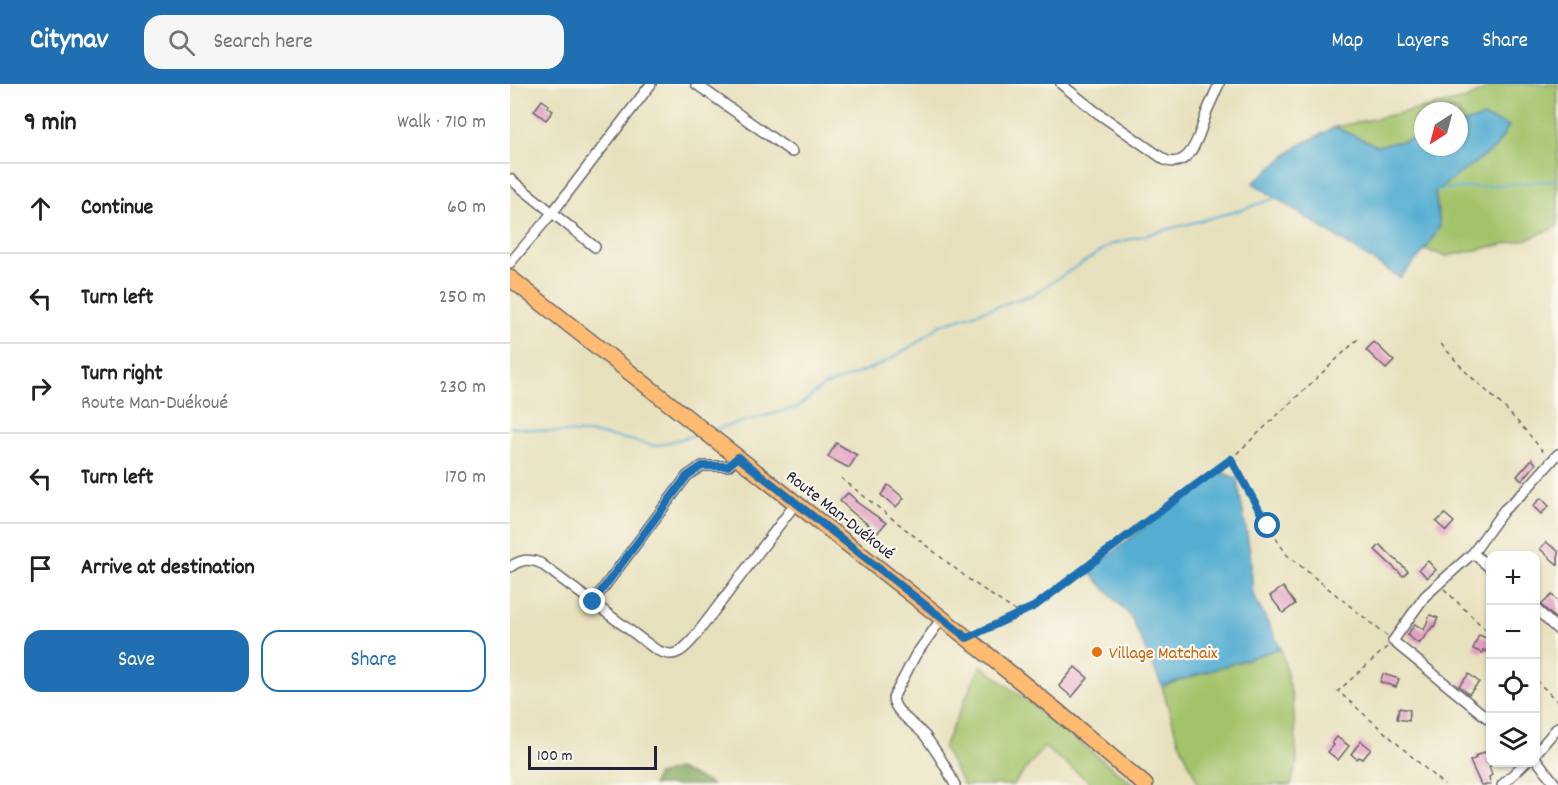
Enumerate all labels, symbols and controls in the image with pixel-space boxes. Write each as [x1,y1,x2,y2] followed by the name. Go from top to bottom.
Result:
[144,15,564,69] search box
[30,22,108,62] text: Citynav
[165,26,198,59] icon: search
[213,27,313,58] text: Search here
[1332,27,1363,57] text: Map
[1396,27,1449,57] text: Layers
[1482,27,1528,57] text: Share
[1414,102,1468,156] north arrow
[24,105,77,142] text: 9 min
[397,109,486,137] text: Walk · 710 m
[24,192,57,225] icon: ahead
[81,193,153,224] text: Continue
[447,194,486,222] text: 60 m
[24,282,57,315] icon: left
[81,283,153,314] text: Turn left
[439,284,486,312] text: 250 m
[81,359,163,390] text: Turn right
[24,372,57,405] icon: right
[439,374,486,402] text: 230 m
[81,390,228,418] text: Route Man-Duékoué
[24,462,57,495] icon: left
[81,463,153,494] text: Turn left
[445,464,486,492] text: 170 m
[780,465,900,567] street label: Route Man-Duékoué
[1254,512,1280,538] route start
[1486,551,1540,767] map controls
[1486,551,1540,605] button: +
[24,552,57,585] icon: arrive
[81,553,255,584] text: Arrive at destination
[579,588,605,614] route end
[1486,605,1540,659] button: −
[24,630,249,692] button: Save
[261,630,486,692] button: Share
[1109,642,1218,667] place label: Village Matchaix
[1090,645,1104,659] marker: Village Matchaix
[1486,659,1540,713] button: locate
[1486,713,1540,767] button: layers
[528,743,657,770] scale bar
[537,745,573,768] text: 100 m

